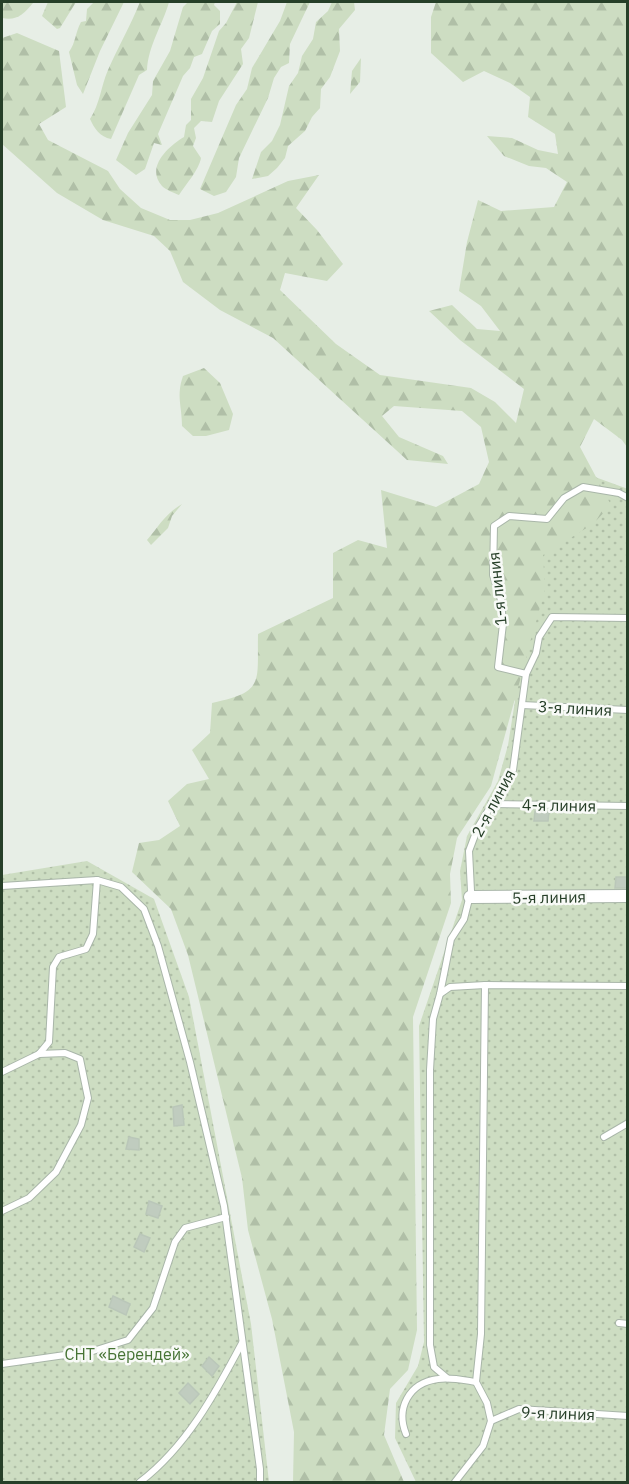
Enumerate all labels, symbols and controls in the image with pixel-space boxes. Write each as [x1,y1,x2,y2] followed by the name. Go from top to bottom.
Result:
[483,551,511,627] street label: 1-я линия
[537,696,613,720] street label: 3-я линия
[467,766,519,840] street label: 2-я линия
[522,794,596,816] street label: 4-я линия
[512,886,586,908] street label: 5-я линия
[65,1344,189,1364] park label: СНТ «Берендей»
[521,1402,595,1424] street label: 9-я линия

